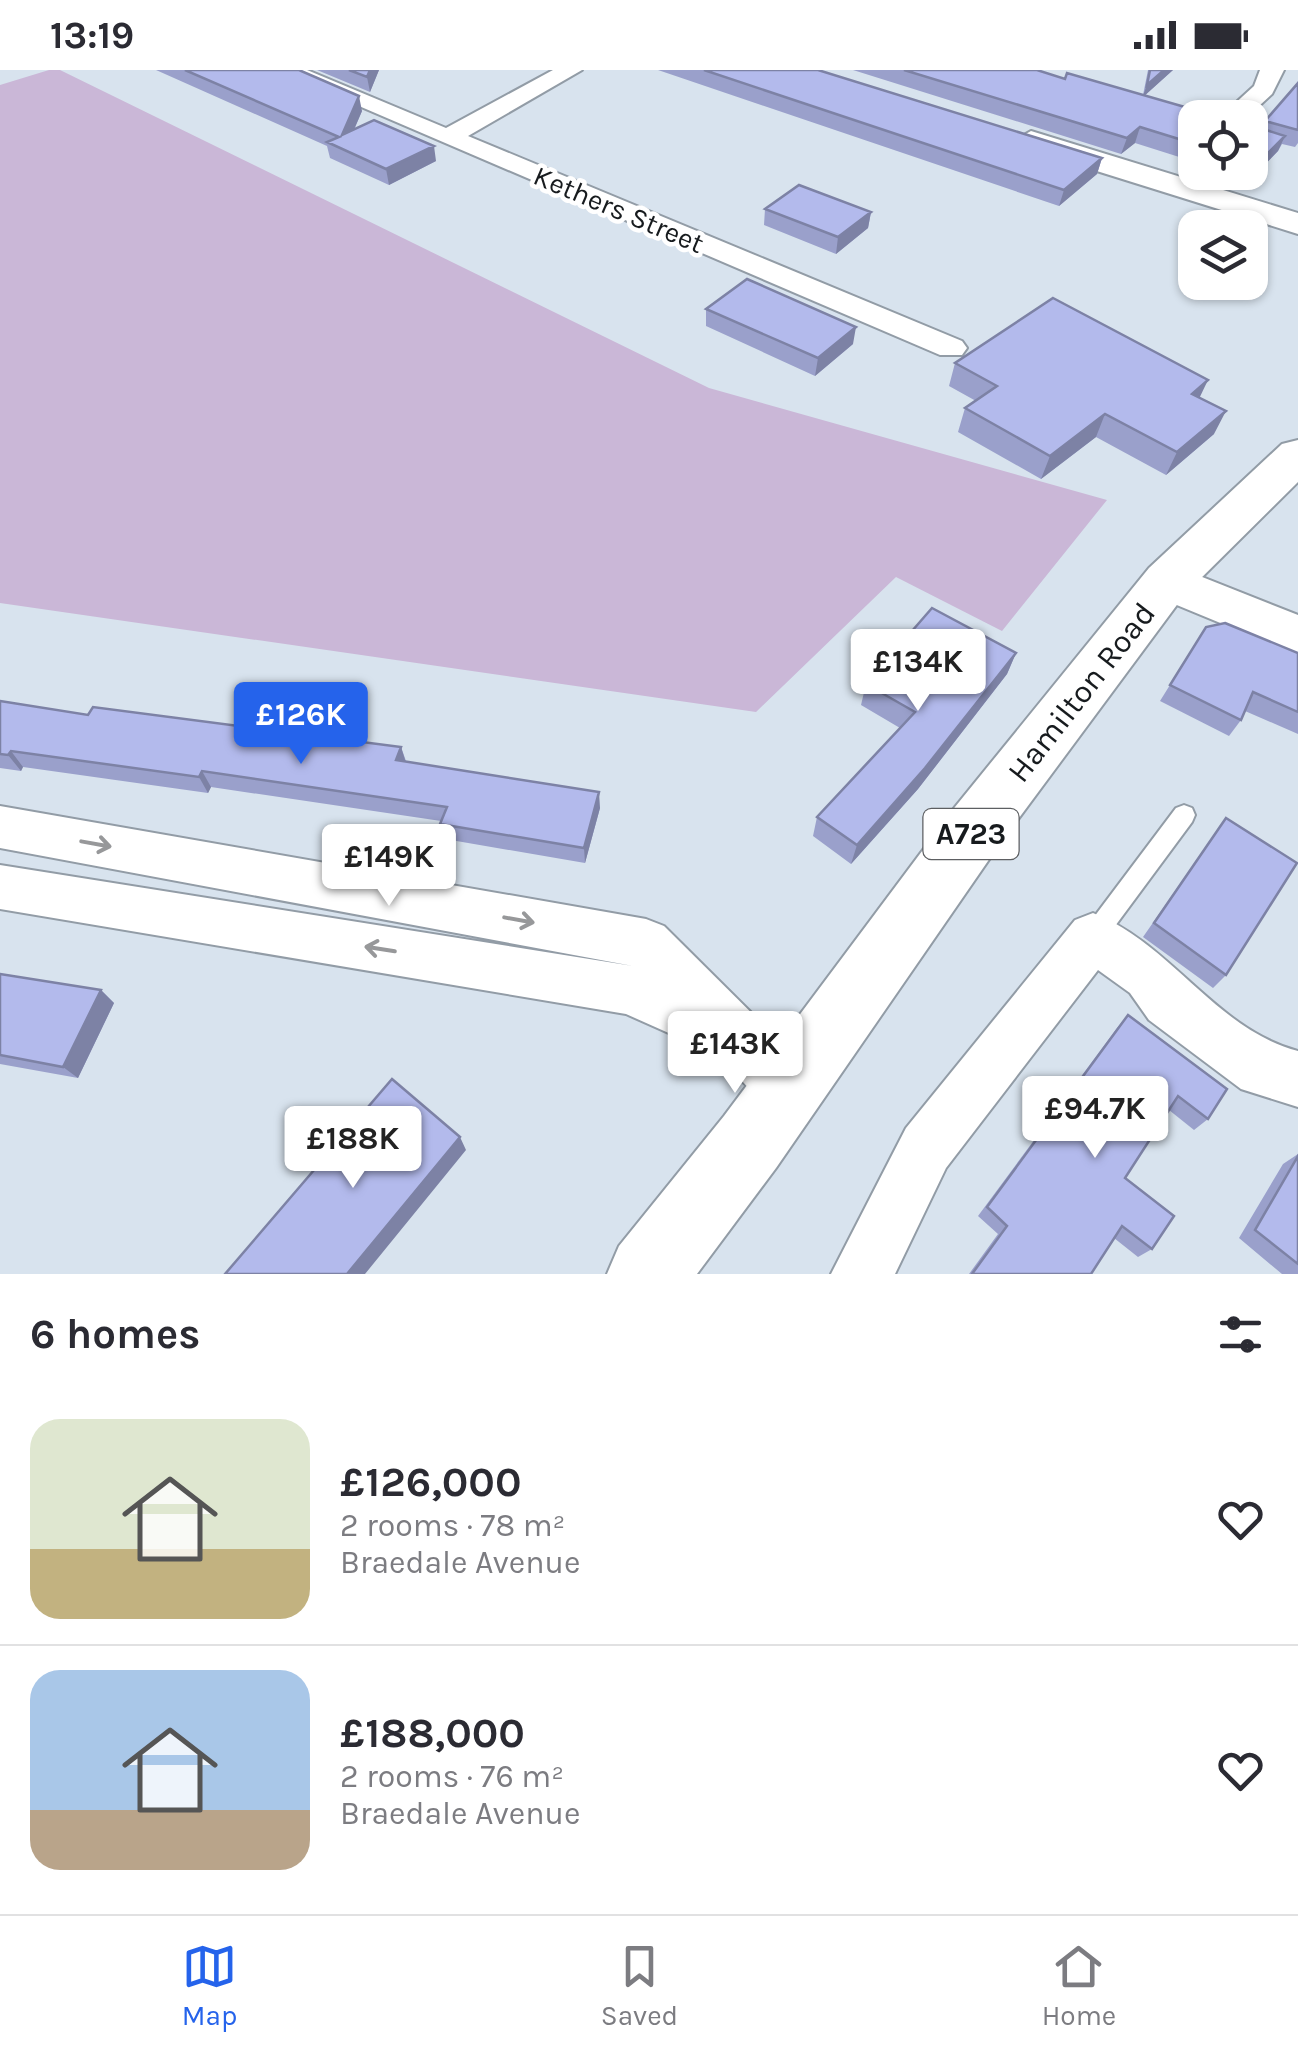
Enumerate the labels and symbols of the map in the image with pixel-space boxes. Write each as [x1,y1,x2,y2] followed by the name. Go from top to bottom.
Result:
[529,159,709,260] street label: Kethers Street
[1000,595,1163,789] street label: Hamilton Road
[848,629,988,714] pin: £134K
[231,682,371,767] pin: £126K
[924,809,1018,859] road number: A723
[319,824,459,909] pin: £149K
[79,835,112,854] one-way arrow
[502,911,535,930] one-way arrow
[365,939,397,958] one-way arrow
[665,1011,805,1096] pin: £143K
[1014,1076,1176,1161] pin: £94.7K
[283,1106,423,1191] pin: £188K

